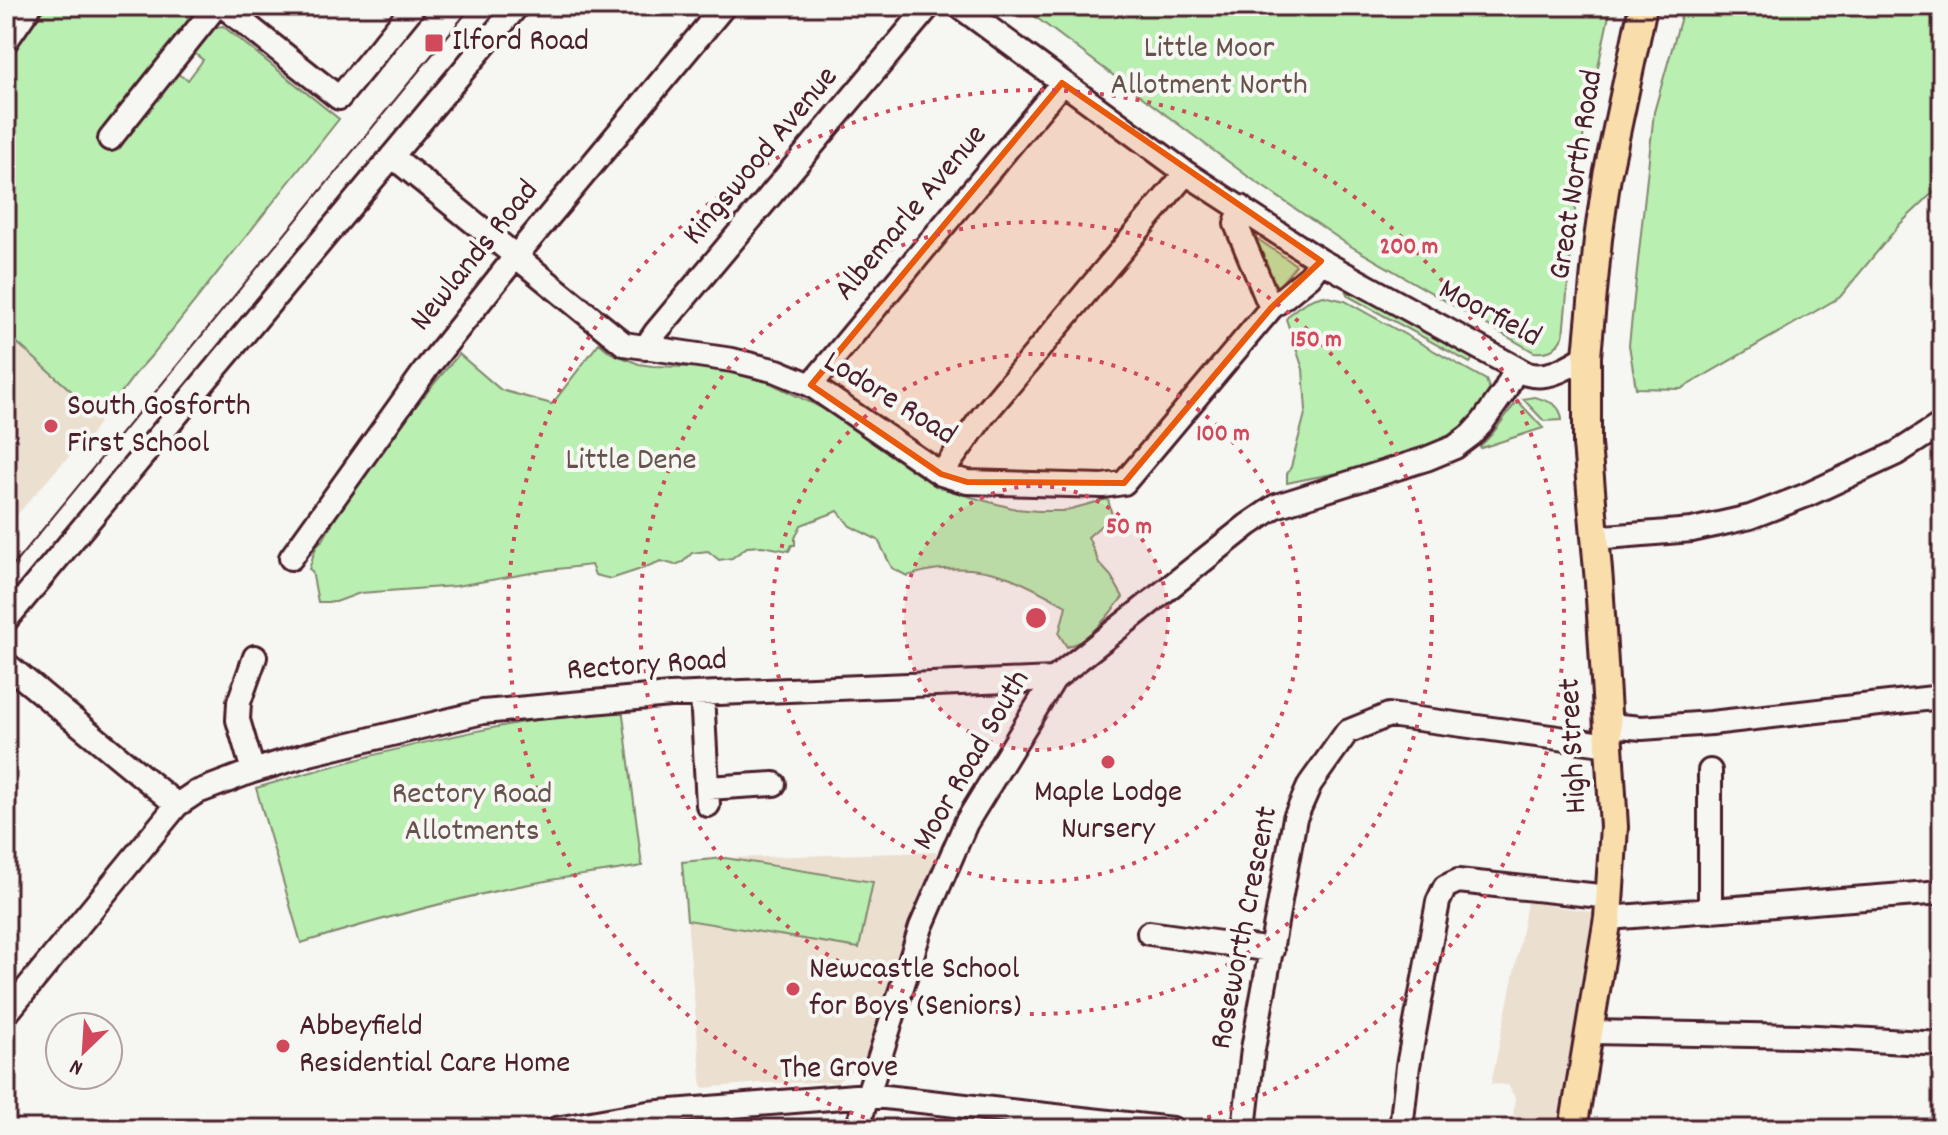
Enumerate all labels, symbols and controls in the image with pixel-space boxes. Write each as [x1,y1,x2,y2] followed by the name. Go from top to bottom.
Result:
[452,20,589,66] place label: Ilford Road
[1110,27,1308,110] park label: Little Moor Allotment North
[423,32,445,54] marker: Ilford Road
[673,57,851,257] street label: Kingswood Avenue
[1539,67,1617,283] street label: Great North Road
[824,116,1000,312] street label: Albemarle Avenue
[400,171,552,343] street label: Newlands Road
[1380,231,1438,265] text: 200 m
[1429,269,1549,361] street label: Moorfield
[1290,324,1342,358] text: 150 m
[813,341,965,459] street label: Lodore Road
[67,385,251,468] place label: South Gosforth First School
[42,417,60,435] marker: South Gosforth First School
[1196,418,1250,452] text: 100 m
[565,439,697,485] park label: Little Dene
[1106,511,1152,545] text: 50 m
[1022,604,1050,632] centre of rings
[565,638,729,696] street label: Rectory Road
[903,662,1043,860] street label: Moor Road South
[1548,677,1602,815] street label: High Street
[1099,753,1117,771] marker: Maple Lodge Nursery
[1034,771,1182,854] place label: Maple Lodge Nursery
[392,773,552,856] park label: Rectory Road Allotments
[1200,802,1292,1053] street label: Roseworth Crescent
[809,948,1021,1031] place label: Newcastle School for Boys (Seniors)
[784,980,802,998] marker: Newcastle School for Boys (Seniors)
[299,1005,570,1088] place label: Abbeyfield Residential Care Home
[44,1011,124,1091] north arrow
[274,1037,292,1055] marker: Abbeyfield Residential Care Home
[779,1046,899,1094] street label: The Grove
[65,1050,89,1082] text: N

